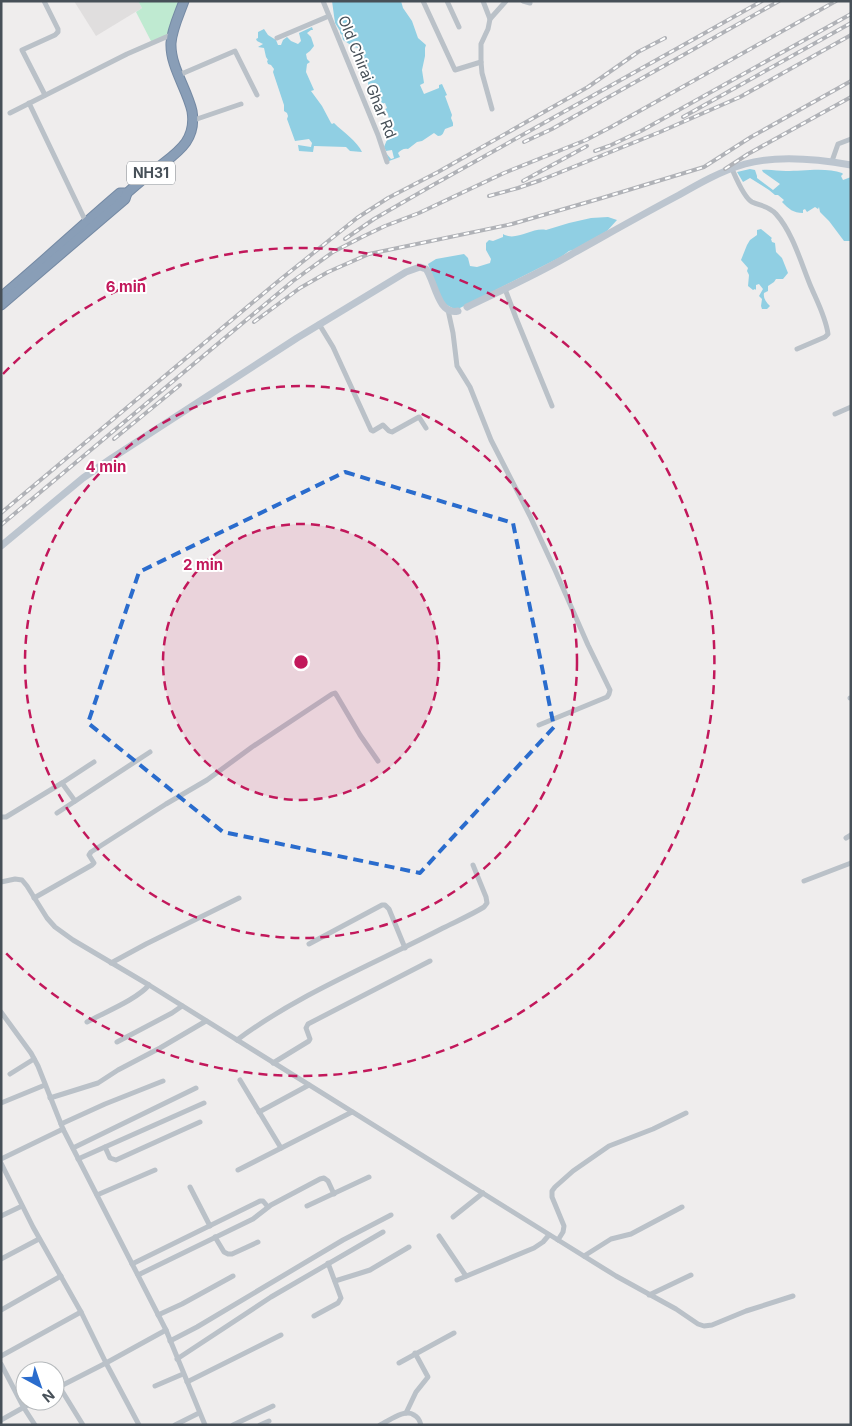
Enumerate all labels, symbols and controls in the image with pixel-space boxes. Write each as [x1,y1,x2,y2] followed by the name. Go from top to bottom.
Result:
[334,13,401,141] street label: Old Chirai Ghar Rd
[127,162,175,184] road number: NH31
[106,277,146,296] text: 6 min
[86,457,126,476] text: 4 min
[183,555,223,574] text: 2 min
[292,653,310,671] centre of rings
[15,1361,65,1411] north arrow
[39,1386,58,1406] text: N

